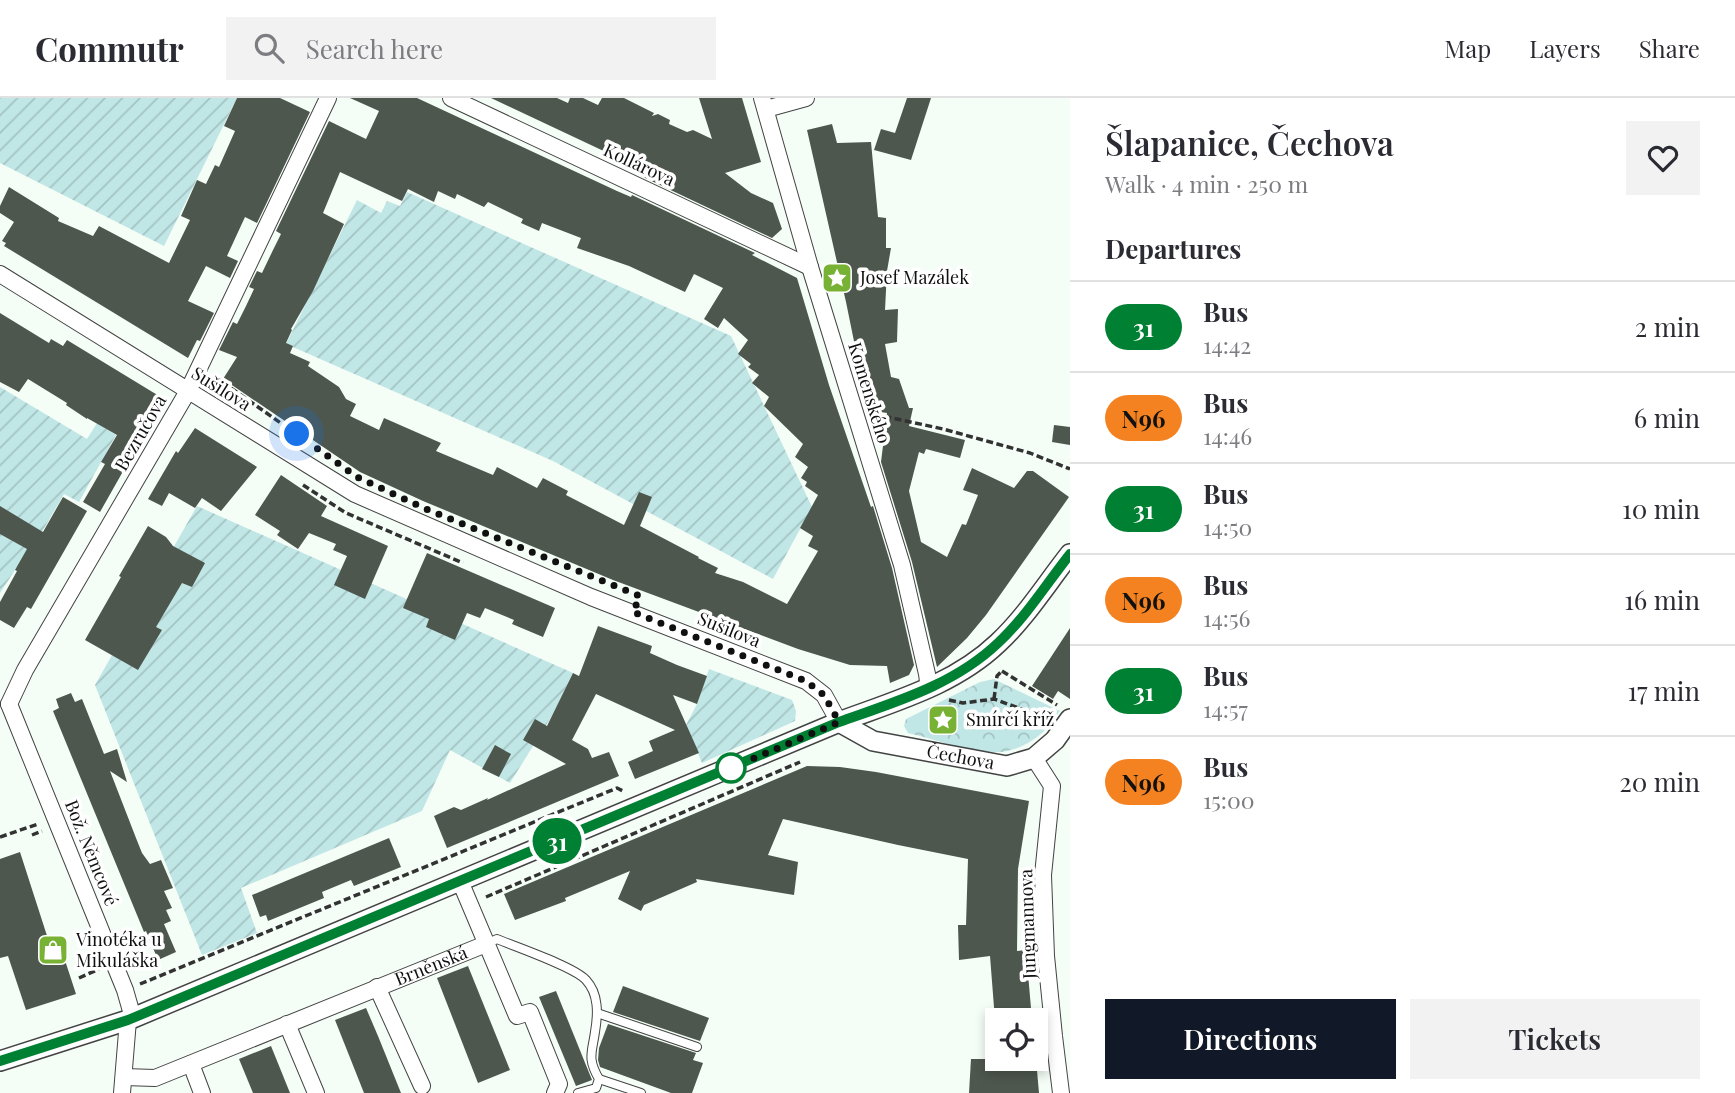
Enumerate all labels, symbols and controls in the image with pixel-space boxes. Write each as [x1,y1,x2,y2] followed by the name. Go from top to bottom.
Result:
[226,17,716,80] search box
[35,26,184,70] text: Commutr
[250,29,288,67] icon: search
[306,31,443,66] text: Search here
[1445,32,1491,64] text: Map
[1529,32,1601,64] text: Layers
[1639,32,1700,64] text: Share
[1105,120,1394,164] text: Šlapanice, Čechova
[1626,121,1700,195] button: heart
[600,137,679,191] street label: Kollárova
[1105,168,1308,199] text: Walk · 4 min · 250 m
[1105,231,1241,266] text: Departures
[820,261,854,295] place icon: Josef Mazálek
[859,265,969,289] place label: Josef Mazálek
[1203,294,1248,329] text: Bus
[1635,309,1700,344] text: 2 min
[1133,311,1154,343] text: 31
[1203,329,1251,360] text: 14:42
[843,339,897,446] street label: Komenského
[187,361,256,416] street label: Sušilova
[1203,385,1248,420] text: Bus
[109,390,171,475] street label: Bezručova
[1634,400,1700,435] text: 6 min
[1121,402,1166,434] text: N96
[279,416,314,451] your location
[1203,420,1252,451] text: 14:46
[1203,476,1248,511] text: Bus
[1622,491,1700,526] text: 10 min
[1133,493,1154,525] text: 31
[1203,511,1252,542] text: 14:50
[1203,567,1248,602] text: Bus
[1624,582,1700,617] text: 16 min
[1121,584,1166,616] text: N96
[1203,602,1250,633] text: 14:56
[694,606,764,653] street label: Sušilova
[1203,658,1248,693] text: Bus
[1627,673,1700,708] text: 17 min
[1133,675,1154,707] text: 31
[1203,693,1248,724] text: 14:57
[926,703,960,737] place icon: Smírčí kříž
[966,707,1054,731] place label: Smírčí kříž
[925,738,997,774] street label: Čechova
[1203,749,1248,784] text: Bus
[716,753,746,783] unlabelled marker
[1619,764,1700,799] text: 20 min
[1121,766,1166,798] text: N96
[1203,784,1255,815] text: 15:00
[60,796,124,909] street label: Bož. Němcové
[526,818,588,864] line badge: 31
[547,825,567,857] text: 31
[1013,869,1041,980] street label: Jungmannova
[75,927,162,972] place label: Vinotéka u Mikuláška
[36,933,70,967] shop icon: Vinotéka u Mikuláška
[391,940,471,991] street label: Brněnská
[1105,999,1396,1079] button: Directions
[1410,999,1700,1079] button: Tickets
[985,1008,1048,1071] map controls
[985,1008,1048,1071] button: locate

